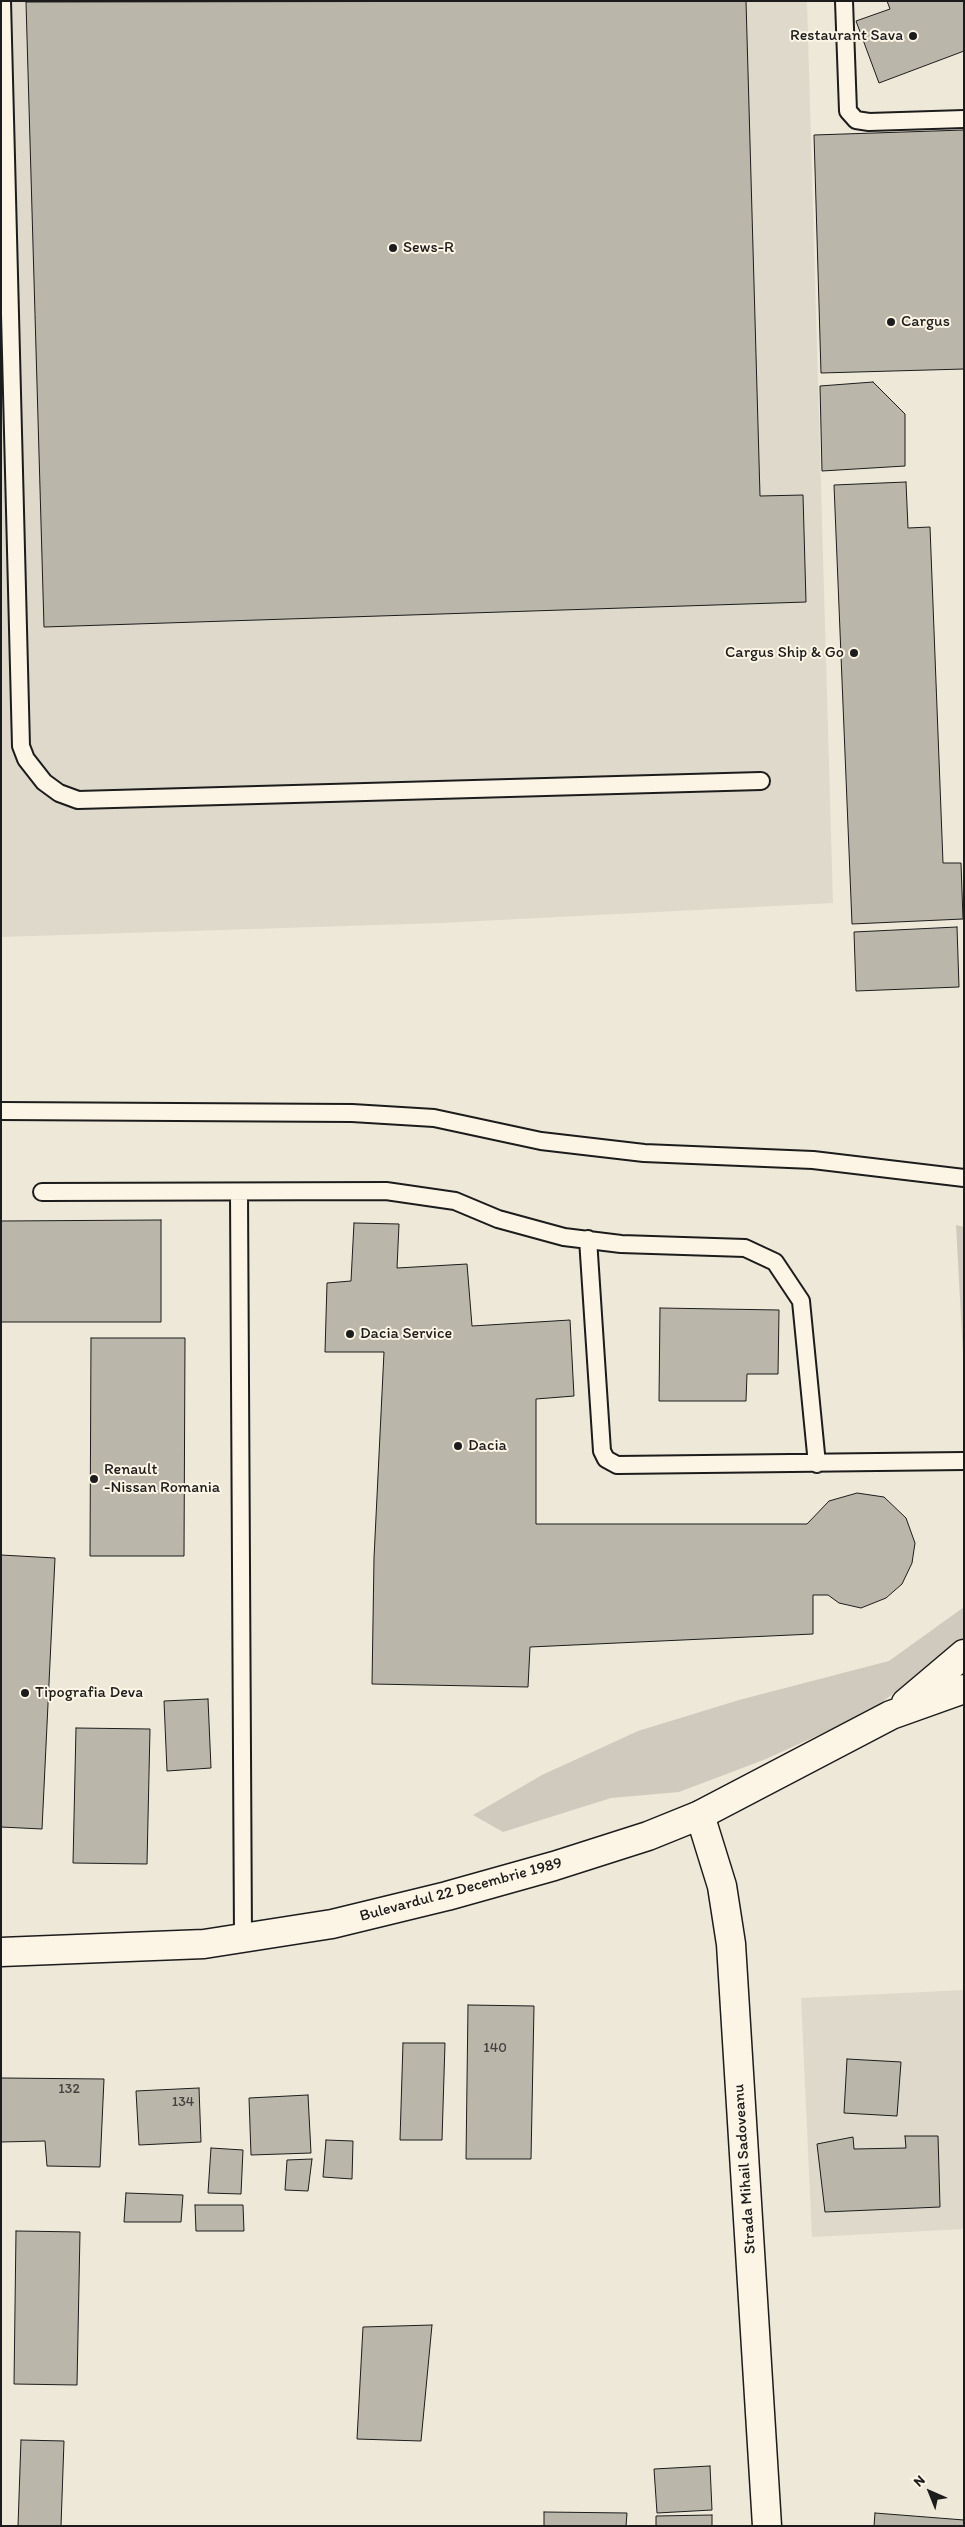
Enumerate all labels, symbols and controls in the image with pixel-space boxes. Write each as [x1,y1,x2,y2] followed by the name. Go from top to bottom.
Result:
[790,26,903,46] place label: Restaurant Sava
[907,30,919,42] marker: Restaurant Sava
[403,238,454,258] place label: Sews-R
[387,242,399,254] marker: Sews-R
[901,312,950,332] place label: Cargus
[885,316,897,328] marker: Cargus
[725,643,844,663] place label: Cargus Ship & Go
[848,647,860,659] marker: Cargus Ship & Go
[360,1324,452,1344] place label: Dacia Service
[344,1328,356,1340] marker: Dacia Service
[468,1436,507,1456] place label: Dacia
[452,1440,464,1452] marker: Dacia
[104,1460,220,1498] place label: Renault -Nissan Romania
[88,1473,100,1485] marker: Renault -Nissan Romania
[35,1683,143,1703] place label: Tipografia Deva
[19,1687,31,1699] marker: Tipografia Deva
[358,1854,564,1926] street label: Bulevardul 22 Decembrie 1989
[483,2040,507,2056] house number: 140
[58,2081,80,2097] house number: 132
[729,2083,761,2255] street label: Strada Mihail Sadoveanu
[172,2094,194,2110] house number: 134
[905,2467,955,2517] north arrow
[910,2471,929,2490] text: N

